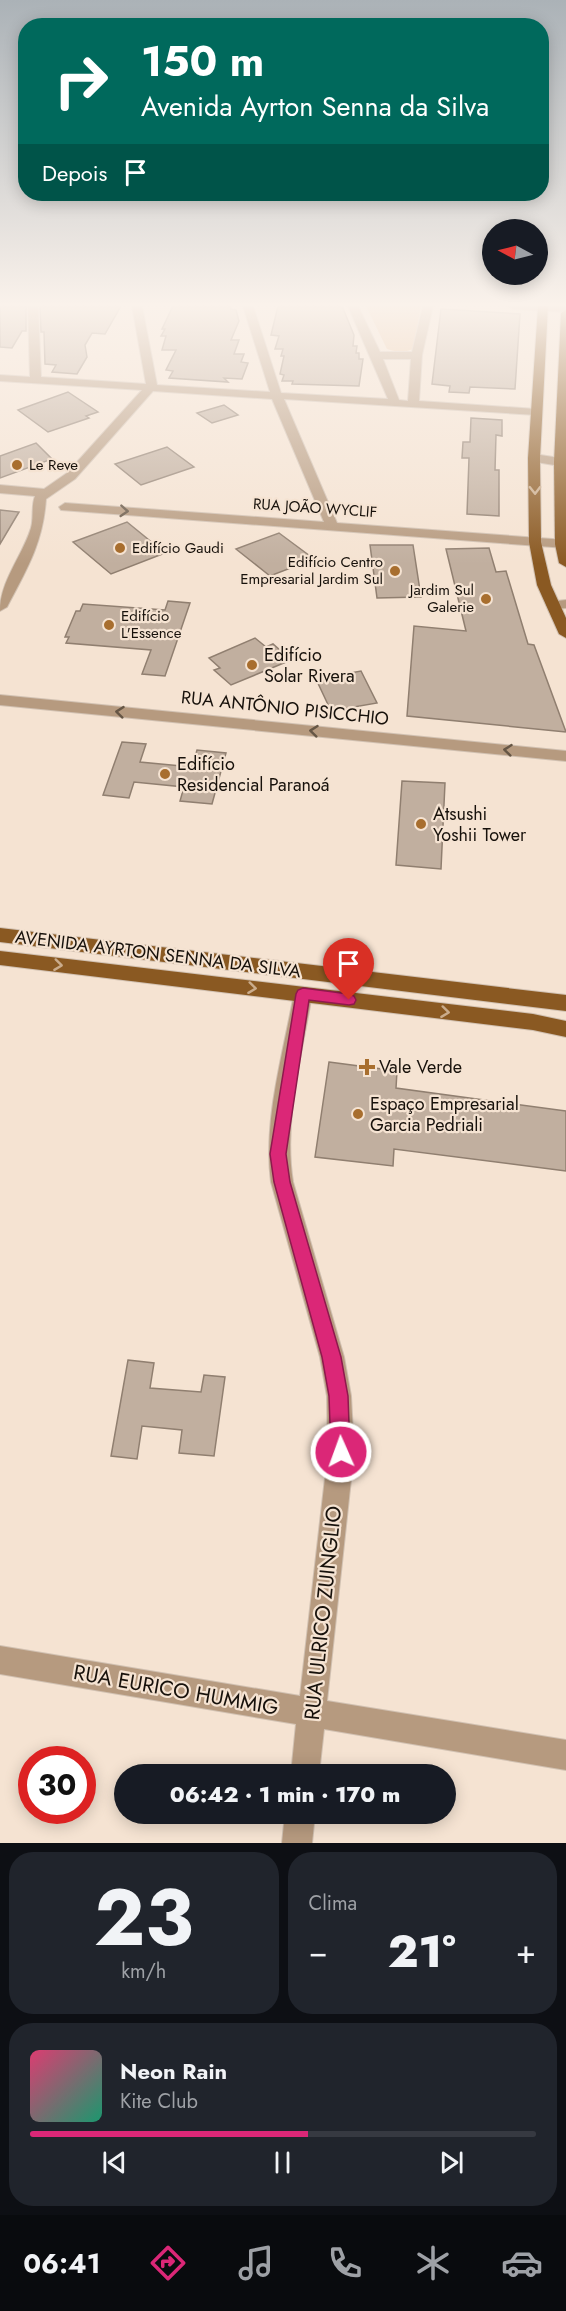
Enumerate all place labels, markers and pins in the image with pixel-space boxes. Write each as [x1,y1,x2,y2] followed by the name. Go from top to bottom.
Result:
[29,454,78,476] place label: Le Reve
[10,458,24,472] marker: Le Reve
[132,537,224,559] place label: Edifício Gaudi
[113,541,127,555] marker: Edifício Gaudi
[240,551,383,590] place label: Edifício Centro Empresarial Jardim Sul
[388,564,402,578] marker: Edifício Centro Empresarial Jardim Sul
[408,579,474,618] place label: Jardim Sul Galerie
[479,592,493,606] marker: Jardim Sul Galerie
[121,605,182,644] place label: Edifício L'Essence
[102,618,116,632] marker: Edifício L'Essence
[264,642,355,689] place label: Edifício Solar Rivera
[245,658,259,672] marker: Edifício Solar Rivera
[177,751,330,798] place label: Edifício Residencial Paranoá
[158,767,172,781] marker: Edifício Residencial Paranoá
[433,801,527,848] place label: Atsushi Yoshii Tower
[414,817,428,831] marker: Atsushi Yoshii Tower
[323,938,374,1000] pin
[379,1054,462,1080] place label: Vale Verde
[360,1060,374,1074] marker: Vale Verde
[370,1091,519,1138] place label: Espaço Empresarial Garcia Pedriali
[351,1107,365,1121] marker: Espaço Empresarial Garcia Pedriali

